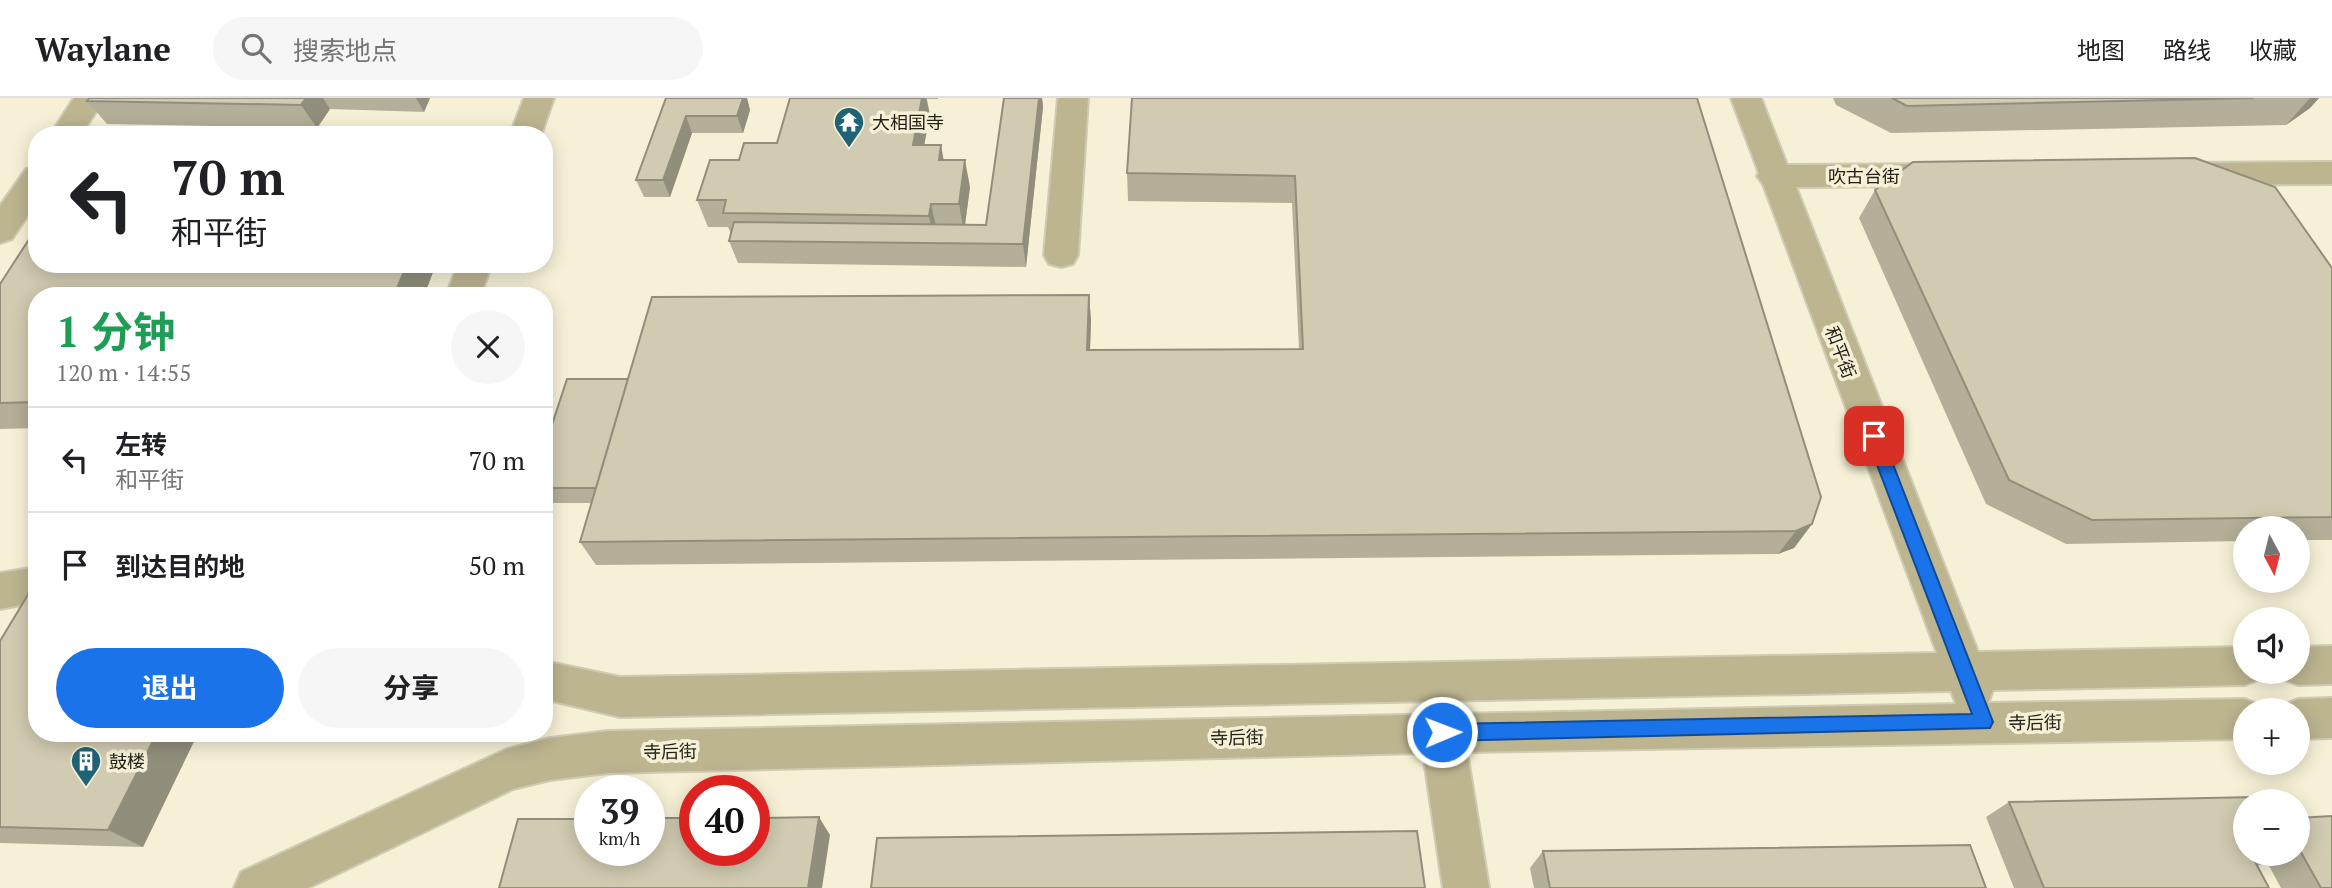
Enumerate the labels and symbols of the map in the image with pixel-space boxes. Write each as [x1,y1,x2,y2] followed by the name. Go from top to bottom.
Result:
[832,105,866,149] temple icon: 大相国寺
[872,110,944,134] place label: 大相国寺
[1828,164,1900,188] street label: 吹古台街
[1820,322,1862,382] street label: 和平街
[1844,406,1904,466] pin
[2233,516,2310,593] north arrow
[1405,695,1479,769] position arrow
[2008,710,2062,734] street label: 寺后街
[1210,725,1264,749] street label: 寺后街
[643,739,697,763] street label: 寺后街
[69,744,103,788] building icon: 鼓楼
[109,749,145,773] place label: 鼓楼
[679,775,770,866] speed limit sign: 40

